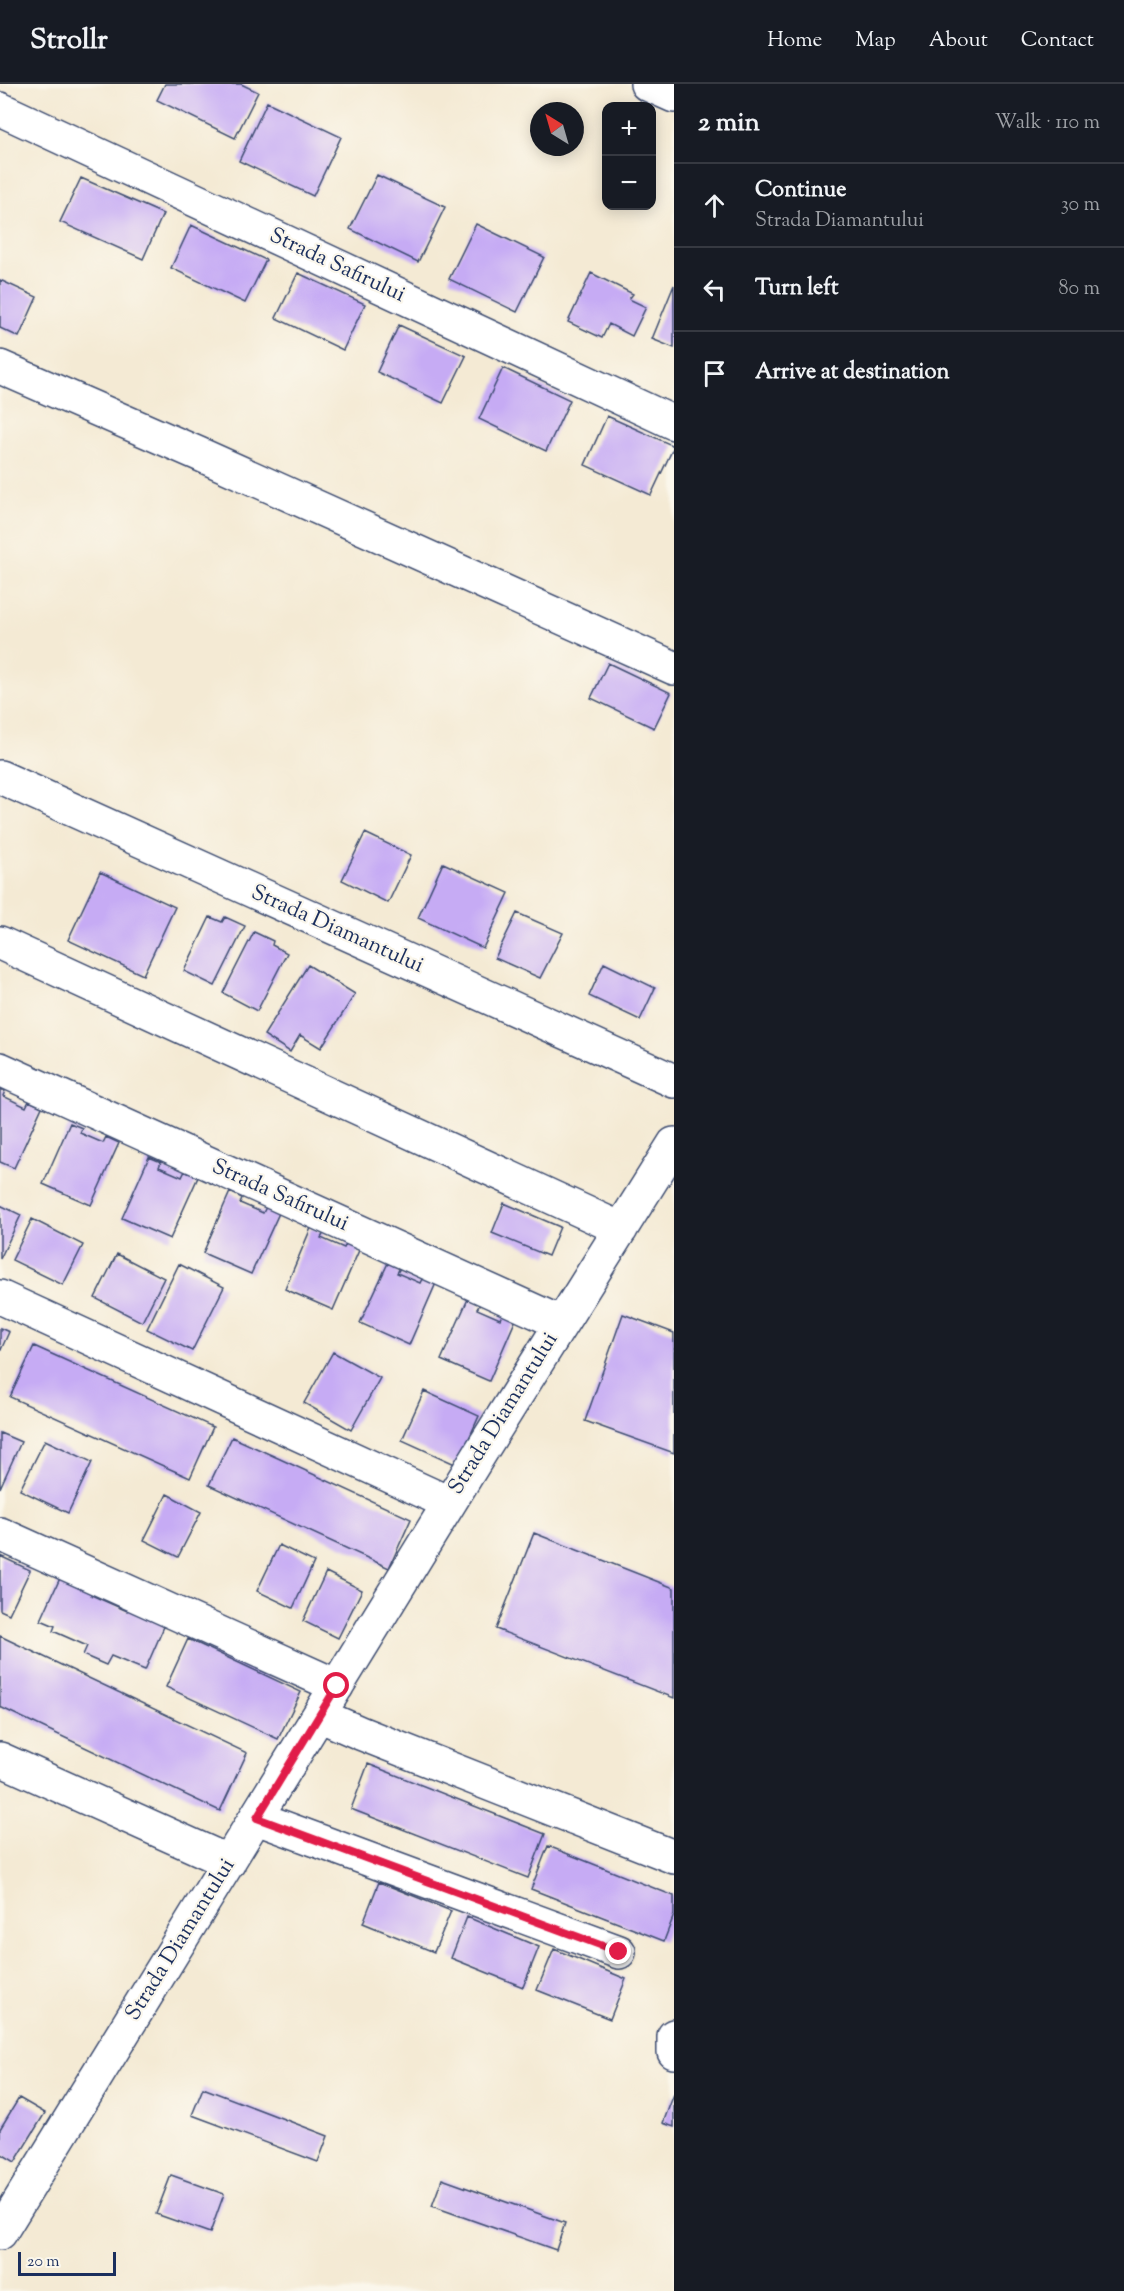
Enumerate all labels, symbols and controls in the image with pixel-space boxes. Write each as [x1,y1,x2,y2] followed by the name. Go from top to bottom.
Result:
[30,21,108,61] text: Strollr
[767,26,822,56] text: Home
[855,26,896,56] text: Map
[929,26,988,56] text: About
[1021,26,1094,56] text: Contact
[530,102,584,156] north arrow
[602,102,656,210] map controls
[602,102,656,156] button: +
[698,105,760,142] text: 2 min
[995,109,1100,138] text: Walk · 110 m
[602,156,656,210] button: −
[755,175,846,207] text: Continue
[698,189,731,222] icon: ahead
[1061,191,1100,220] text: 30 m
[755,207,924,236] text: Strada Diamantului
[264,220,410,312] street label: Strada Safirului
[698,273,731,306] icon: left
[755,273,838,305] text: Turn left
[1059,275,1100,304] text: 80 m
[698,357,731,390] icon: arrive
[755,357,950,389] text: Arrive at destination
[246,878,428,982] street label: Strada Diamantului
[206,1152,354,1240] street label: Strada Safirului
[441,1327,567,1501] street label: Strada Diamantului
[323,1672,349,1698] route start
[118,1853,244,2027] street label: Strada Diamantului
[605,1938,631,1964] route end
[18,2249,116,2276] scale bar
[27,2251,60,2274] text: 20 m

